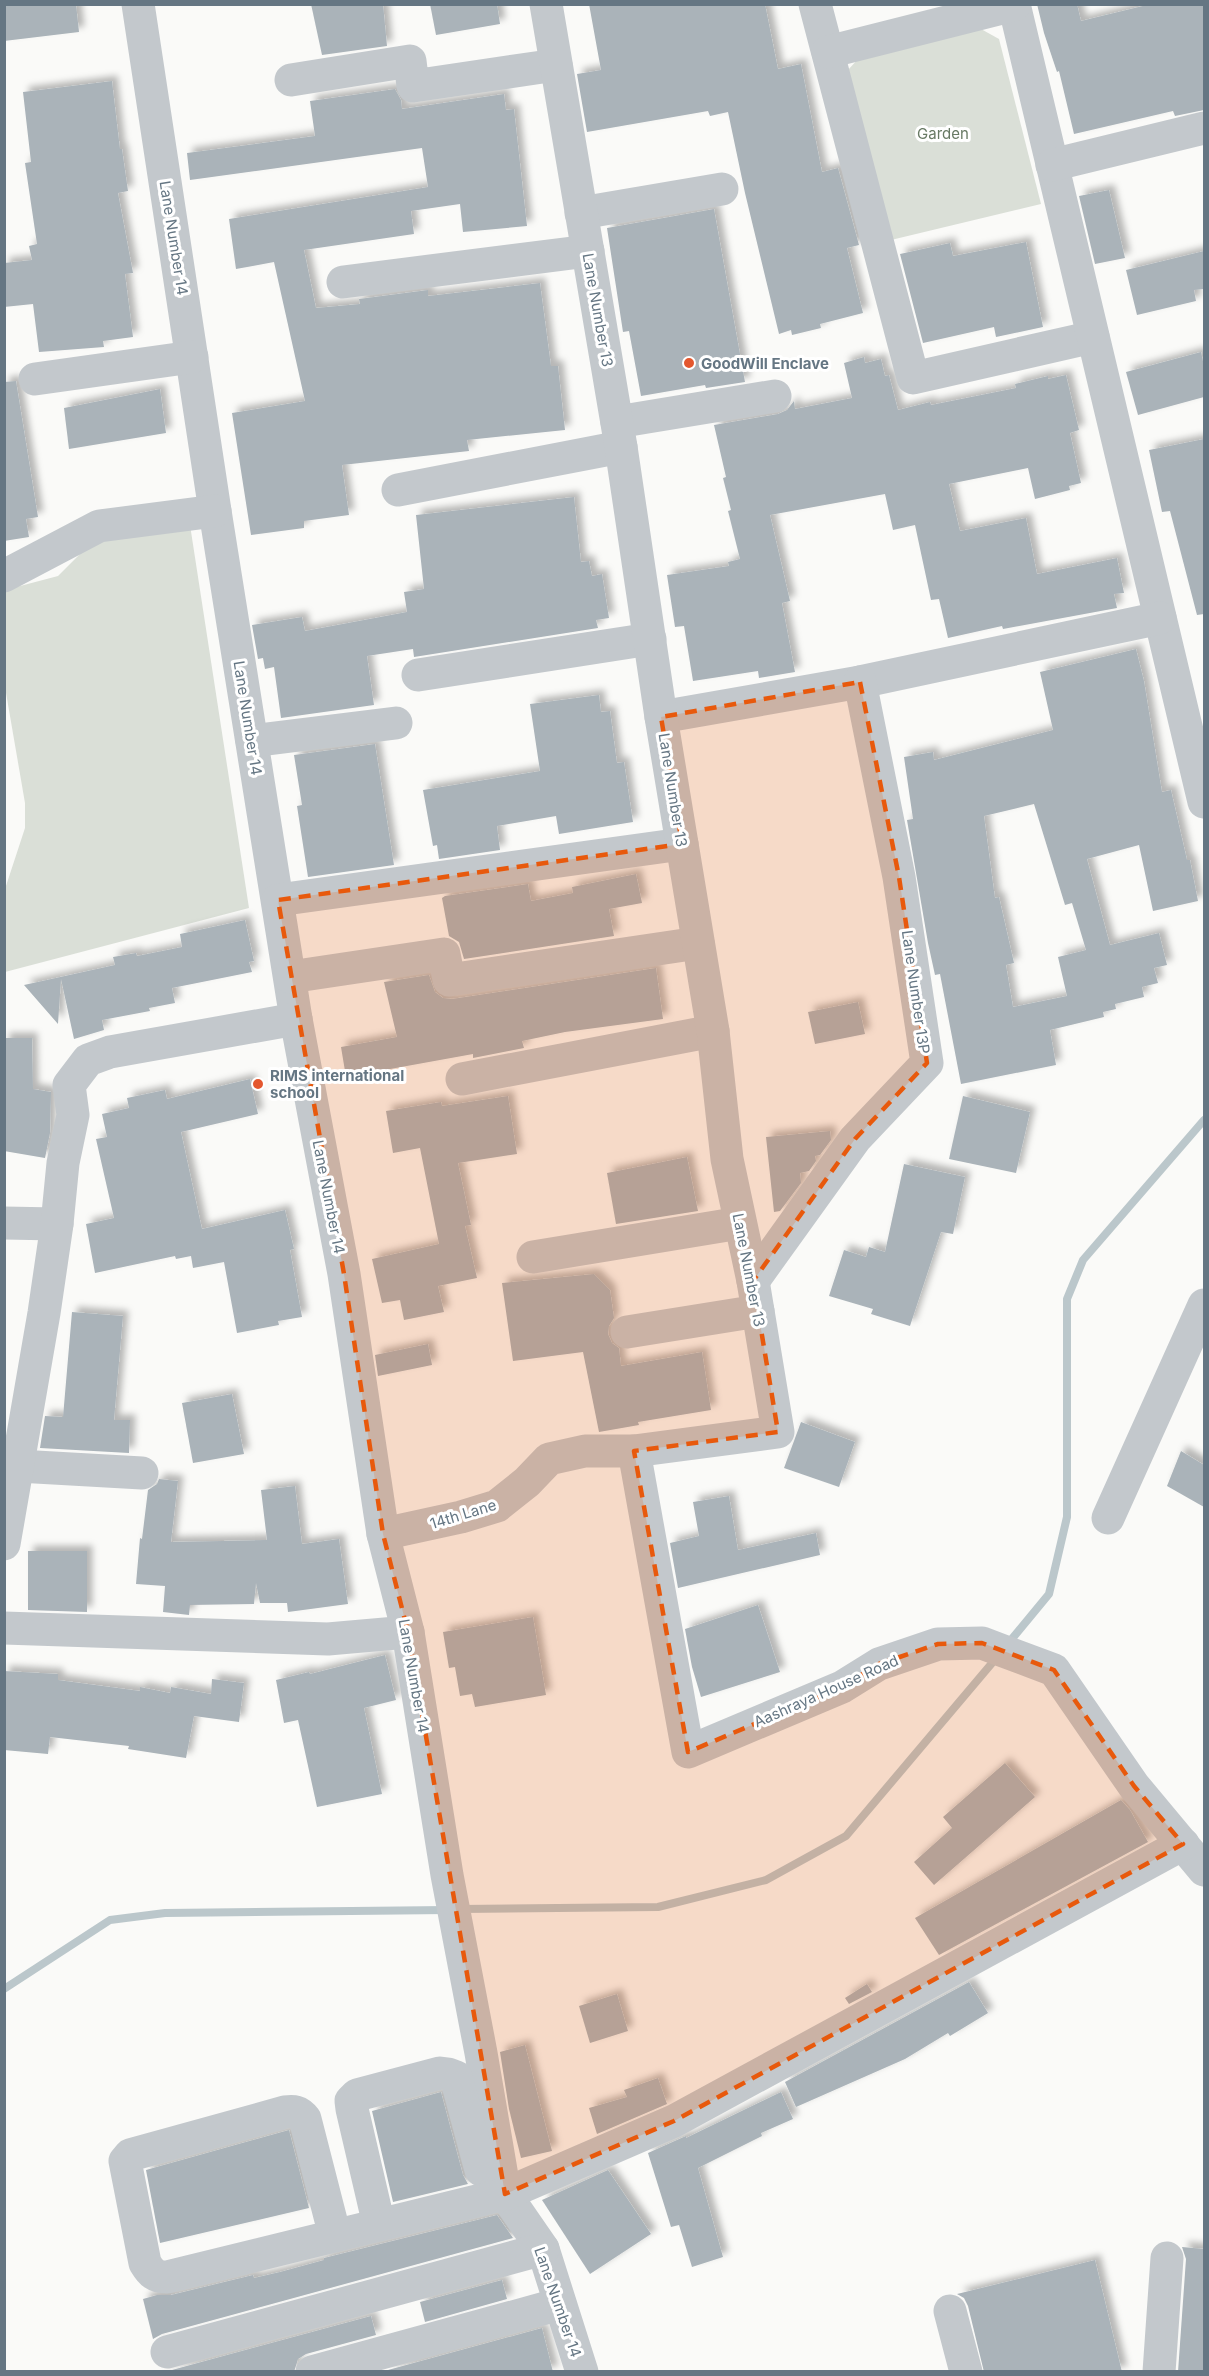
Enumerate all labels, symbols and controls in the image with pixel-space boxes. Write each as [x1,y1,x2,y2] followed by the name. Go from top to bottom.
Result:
[917,124,969,143] park label: Garden
[156,179,192,297] street label: Lane Number 14
[579,252,617,368] street label: Lane Number 13
[701,354,829,373] place label: GoodWill Enclave
[682,356,696,370] marker: GoodWill Enclave
[230,659,266,777] street label: Lane Number 14
[655,732,691,848] street label: Lane Number 13
[898,929,934,1055] street label: Lane Number 13P
[270,1066,404,1102] place label: RIMS international school
[251,1077,265,1091] marker: RIMS international school
[309,1138,349,1256] street label: Lane Number 14
[729,1212,769,1328] street label: Lane Number 13
[428,1495,498,1533] street label: 14th Lane
[395,1617,433,1735] street label: Lane Number 14
[751,1650,901,1732] street label: Aashraya House Road
[530,2244,586,2360] street label: Lane Number 14

